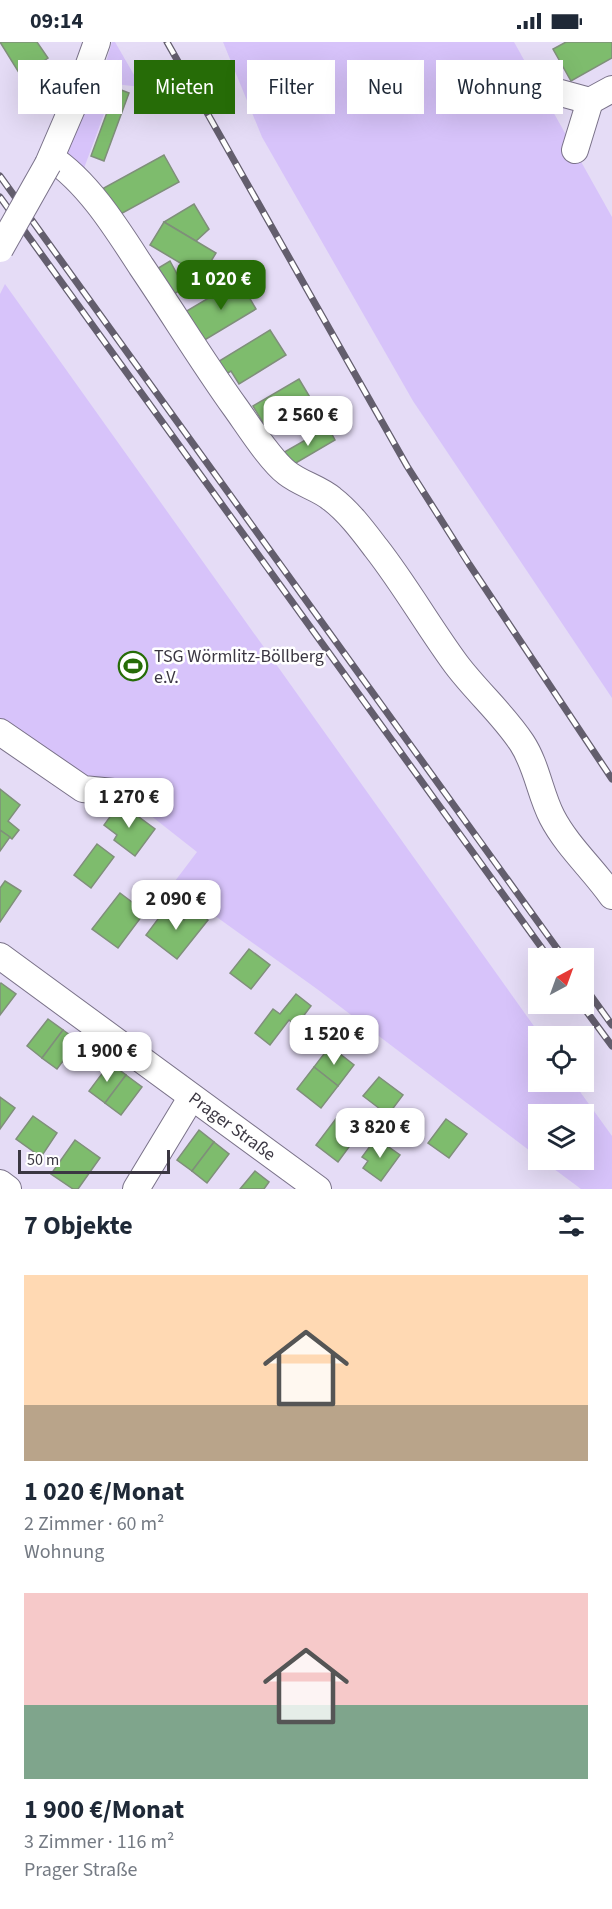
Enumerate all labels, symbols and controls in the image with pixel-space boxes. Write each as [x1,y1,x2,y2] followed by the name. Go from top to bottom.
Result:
[30,5,83,37] text: 09:14
[18,60,122,114] chip: Kaufen
[134,60,235,114] chip: Mieten
[247,60,335,114] chip: Filter
[347,60,424,114] chip: Neu
[436,60,563,114] chip: Wohnung
[166,260,276,311] pin: 1 020 €
[191,265,251,293] text: 1 020 €
[253,396,363,447] pin: 2 560 €
[278,401,338,429] text: 2 560 €
[154,644,324,690] place label: TSG Wörmlitz-Böllberg e.V.
[117,650,149,682] sports icon: TSG Wörmlitz-Böllberg e.V.
[74,778,184,829] pin: 1 270 €
[99,783,159,811] text: 1 270 €
[121,880,231,931] pin: 2 090 €
[146,885,206,913] text: 2 090 €
[528,948,594,1014] north arrow
[528,948,594,1170] map controls
[279,1015,389,1066] pin: 1 520 €
[304,1020,364,1048] text: 1 520 €
[528,1026,594,1092] button: locate
[52,1032,162,1083] pin: 1 900 €
[77,1037,137,1065] text: 1 900 €
[183,1086,281,1167] street label: Prager Straße
[528,1104,594,1170] button: layers
[325,1108,435,1159] pin: 3 820 €
[350,1113,410,1141] text: 3 820 €
[18,1147,170,1174] scale bar
[27,1149,59,1171] text: 50 m
[24,1207,133,1244] text: 7 Objekte
[555,1209,588,1242] icon: filters
[252,1314,360,1422] icon: home
[24,1473,184,1510] text: 1 020 €/Monat
[24,1510,164,1538] text: 2 Zimmer · 60 m²
[24,1538,104,1566] text: Wohnung
[252,1632,360,1740] icon: home
[24,1791,184,1828] text: 1 900 €/Monat
[24,1828,174,1856] text: 3 Zimmer · 116 m²
[24,1856,138,1884] text: Prager Straße

